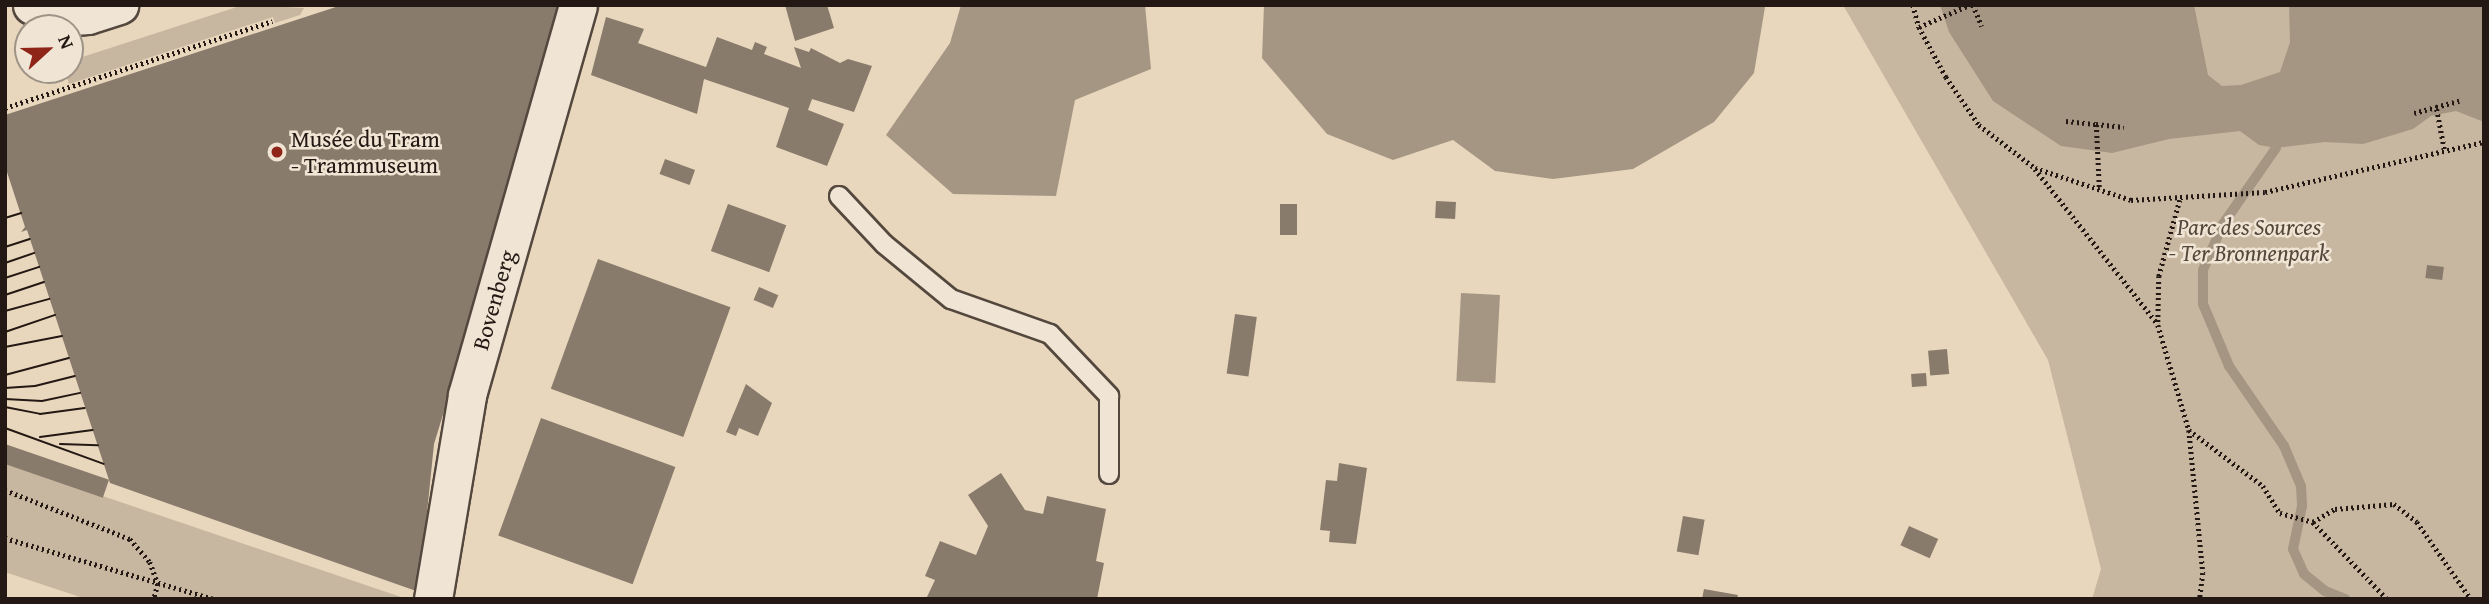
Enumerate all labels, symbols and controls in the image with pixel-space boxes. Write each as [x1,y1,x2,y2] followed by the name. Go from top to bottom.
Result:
[14,14,84,84] north arrow
[51,31,82,53] text: N
[291,125,440,179] place label: Musée du Tram - Trammuseum
[269,144,285,160] marker: Musée du Tram - Trammuseum
[2169,213,2329,267] park label: Parc des Sources - Ter Bronnenpark
[467,247,521,353] street label: Bovenberg

